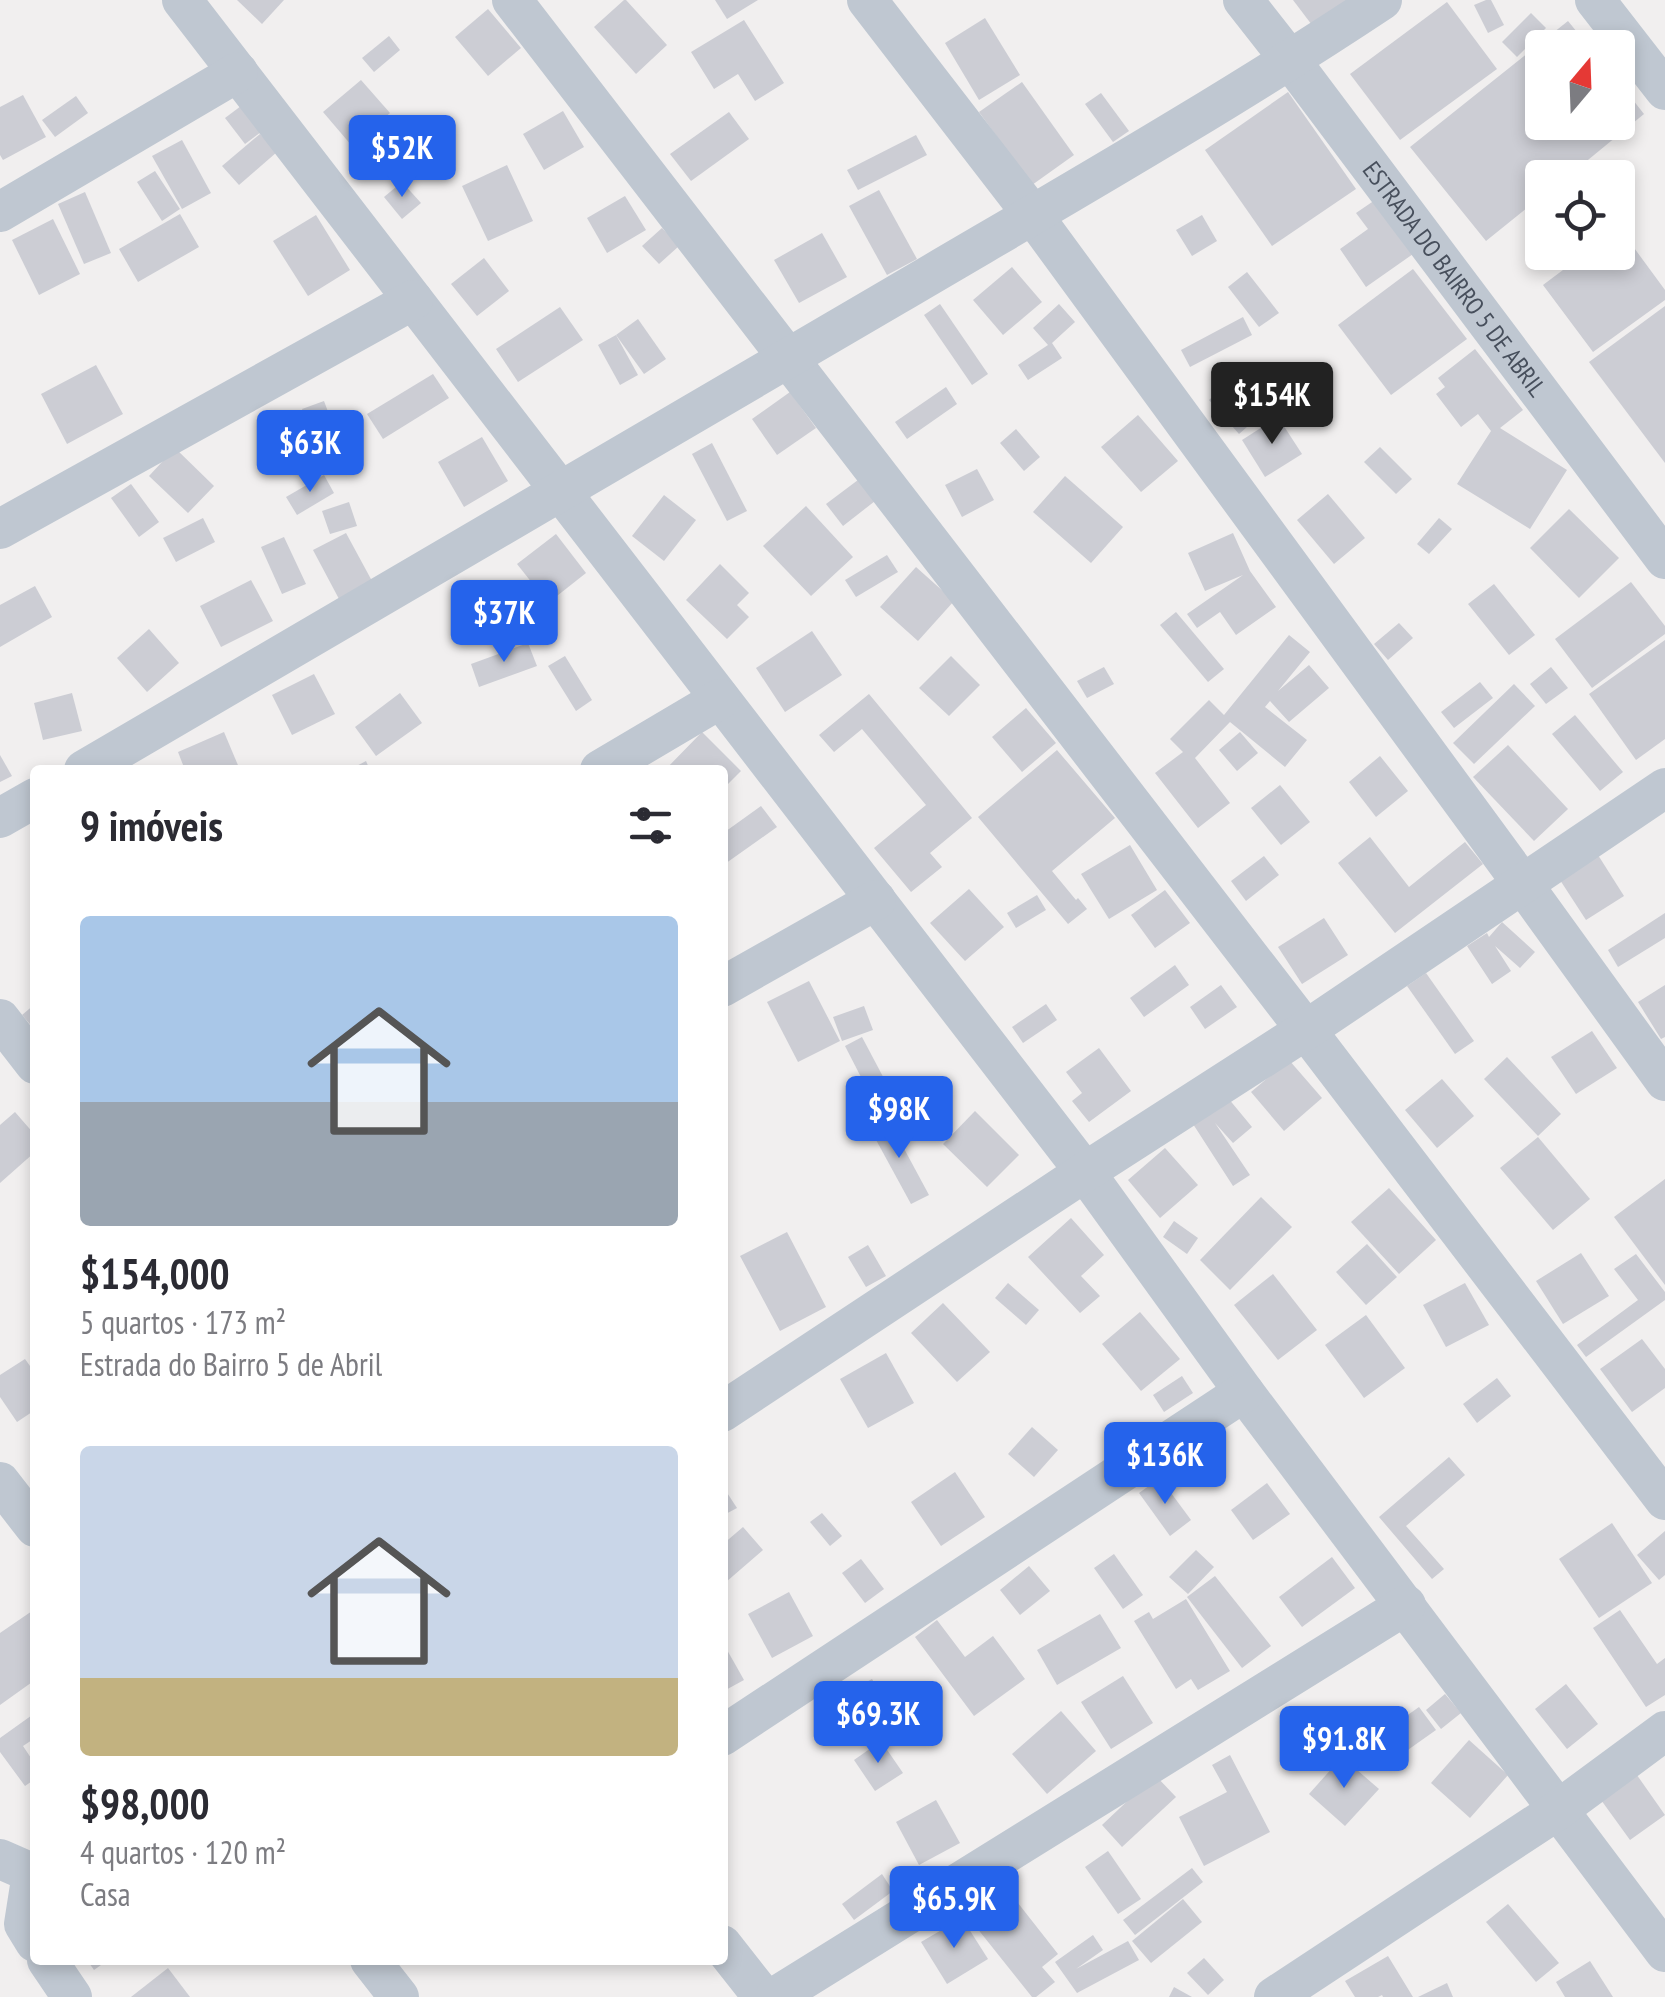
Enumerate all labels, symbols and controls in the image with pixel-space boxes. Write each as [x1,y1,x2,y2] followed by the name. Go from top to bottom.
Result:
[1525,30,1635,140] north arrow
[1525,30,1635,270] map controls
[343,115,461,200] pin: $52K
[371,126,433,168] text: $52K
[1356,155,1554,403] street label: ESTRADA DO BAIRRO 5 DE ABRIL
[1525,160,1635,270] button: locate
[1202,362,1342,447] pin: $154K
[1233,373,1311,415] text: $154K
[251,410,369,495] pin: $63K
[279,421,341,463] text: $63K
[445,580,563,665] pin: $37K
[473,591,535,633] text: $37K
[80,798,223,853] text: 9 imóveis
[623,798,678,853] icon: filters
[289,981,469,1161] icon: home
[840,1076,958,1161] pin: $98K
[868,1087,930,1129] text: $98K
[80,1246,230,1301] text: $154,000
[80,1301,286,1343] text: 5 quartos · 173 m²
[80,1343,382,1385] text: Estrada do Bairro 5 de Abril
[1095,1422,1235,1507] pin: $136K
[1126,1433,1204,1475] text: $136K
[289,1511,469,1691] icon: home
[797,1681,959,1766] pin: $69.3K
[836,1692,920,1734] text: $69.3K
[1263,1706,1425,1791] pin: $91.8K
[1302,1717,1386,1759] text: $91.8K
[80,1776,210,1831] text: $98,000
[80,1831,286,1873] text: 4 quartos · 120 m²
[873,1866,1035,1951] pin: $65.9K
[80,1873,131,1915] text: Casa
[912,1877,996,1919] text: $65.9K

